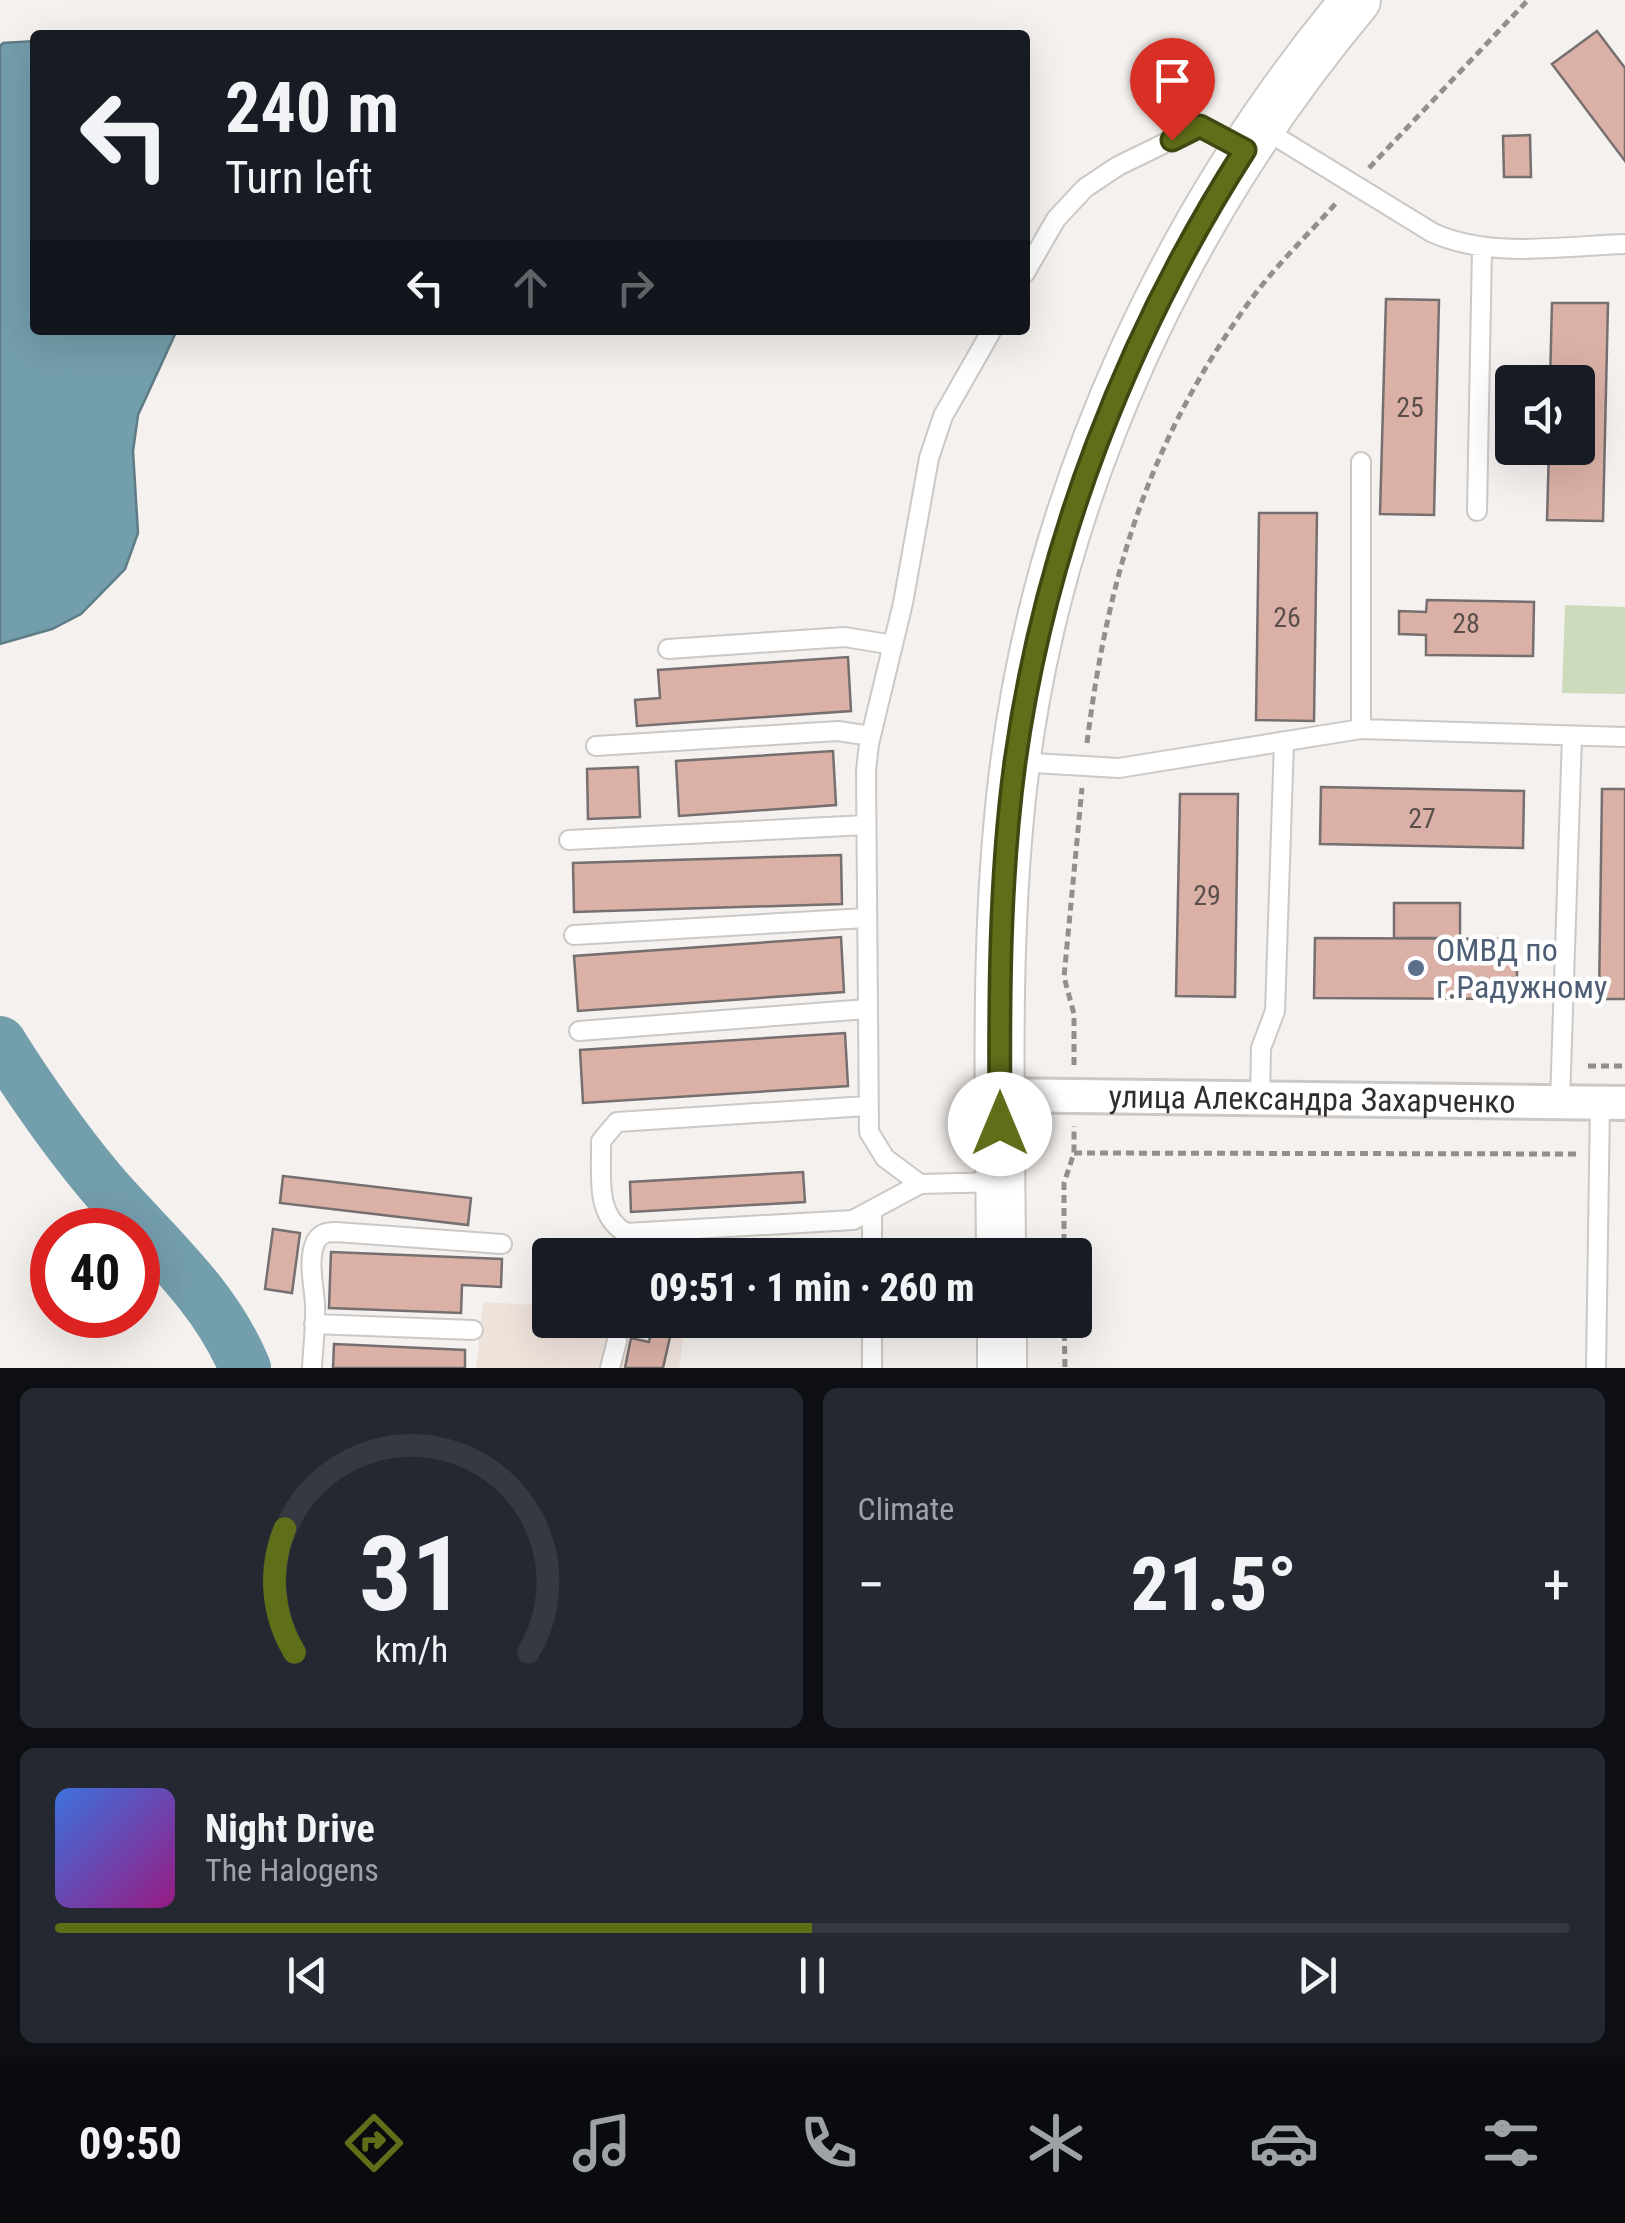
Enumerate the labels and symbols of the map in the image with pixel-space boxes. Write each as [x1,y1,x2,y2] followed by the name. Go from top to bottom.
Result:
[1130,38,1215,141] pin
[1396,391,1424,424] house number: 25
[1273,601,1301,634] house number: 26
[1452,607,1480,640] house number: 28
[1408,802,1436,835] house number: 27
[1193,879,1221,912] house number: 29
[1436,931,1607,1006] place label: ОМВД по г.Радужному
[1405,957,1427,979] marker: ОМВД по г.Радужному
[948,1072,1052,1176] position arrow
[1108,1077,1516,1121] street label: улица Александра Захарченко
[30,1208,160,1338] speed limit sign: 40

